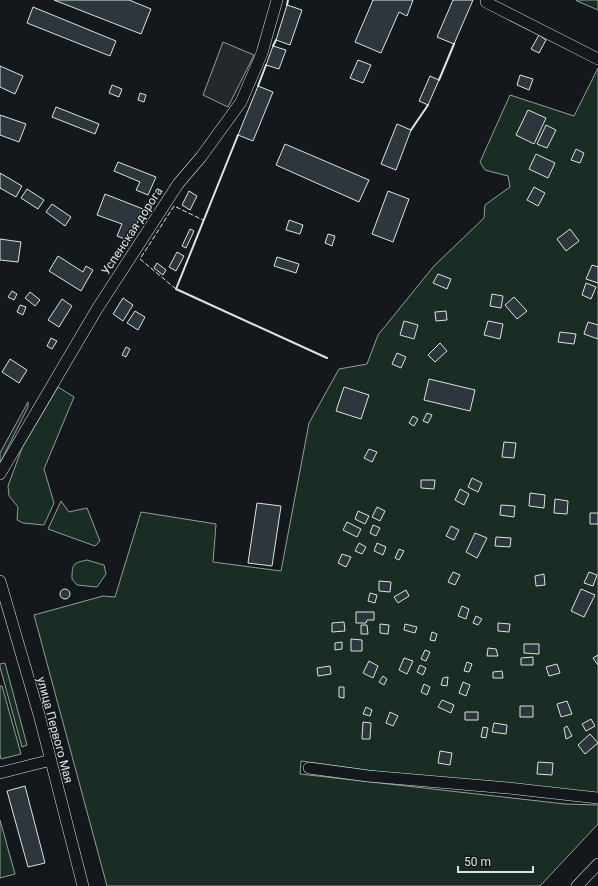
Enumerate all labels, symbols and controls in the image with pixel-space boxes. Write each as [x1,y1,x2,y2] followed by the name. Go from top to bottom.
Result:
[98,185,166,277] street label: Успенская дорога
[34,675,76,785] street label: улица Первого Мая
[458,848,533,874] scale bar
[464,855,491,869] text: 50 m

